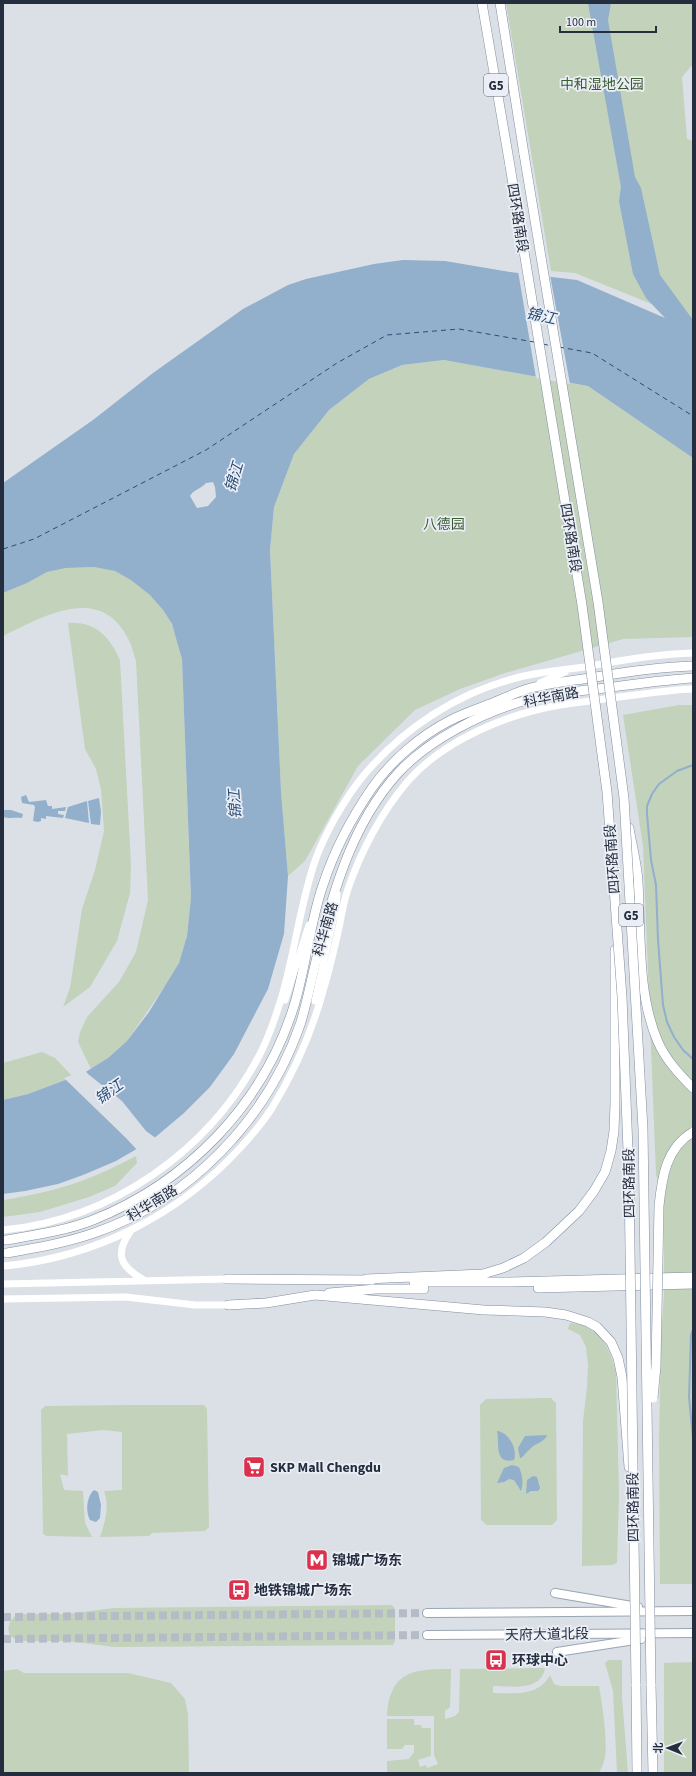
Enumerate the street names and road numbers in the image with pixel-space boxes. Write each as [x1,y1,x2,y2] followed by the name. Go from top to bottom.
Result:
[484,74,508,96] road number: G5
[502,182,532,254] street label: 四环路南段
[555,502,585,574] street label: 四环路南段
[522,683,581,713] street label: 科华南路
[601,823,625,895] street label: 四环路南段
[309,900,343,959] street label: 科华南路
[619,904,643,926] road number: G5
[619,1148,641,1218] street label: 四环路南段
[123,1181,182,1227] street label: 科华南路
[623,1472,645,1542] street label: 四环路南段
[505,1624,589,1646] street label: 天府大道北段

